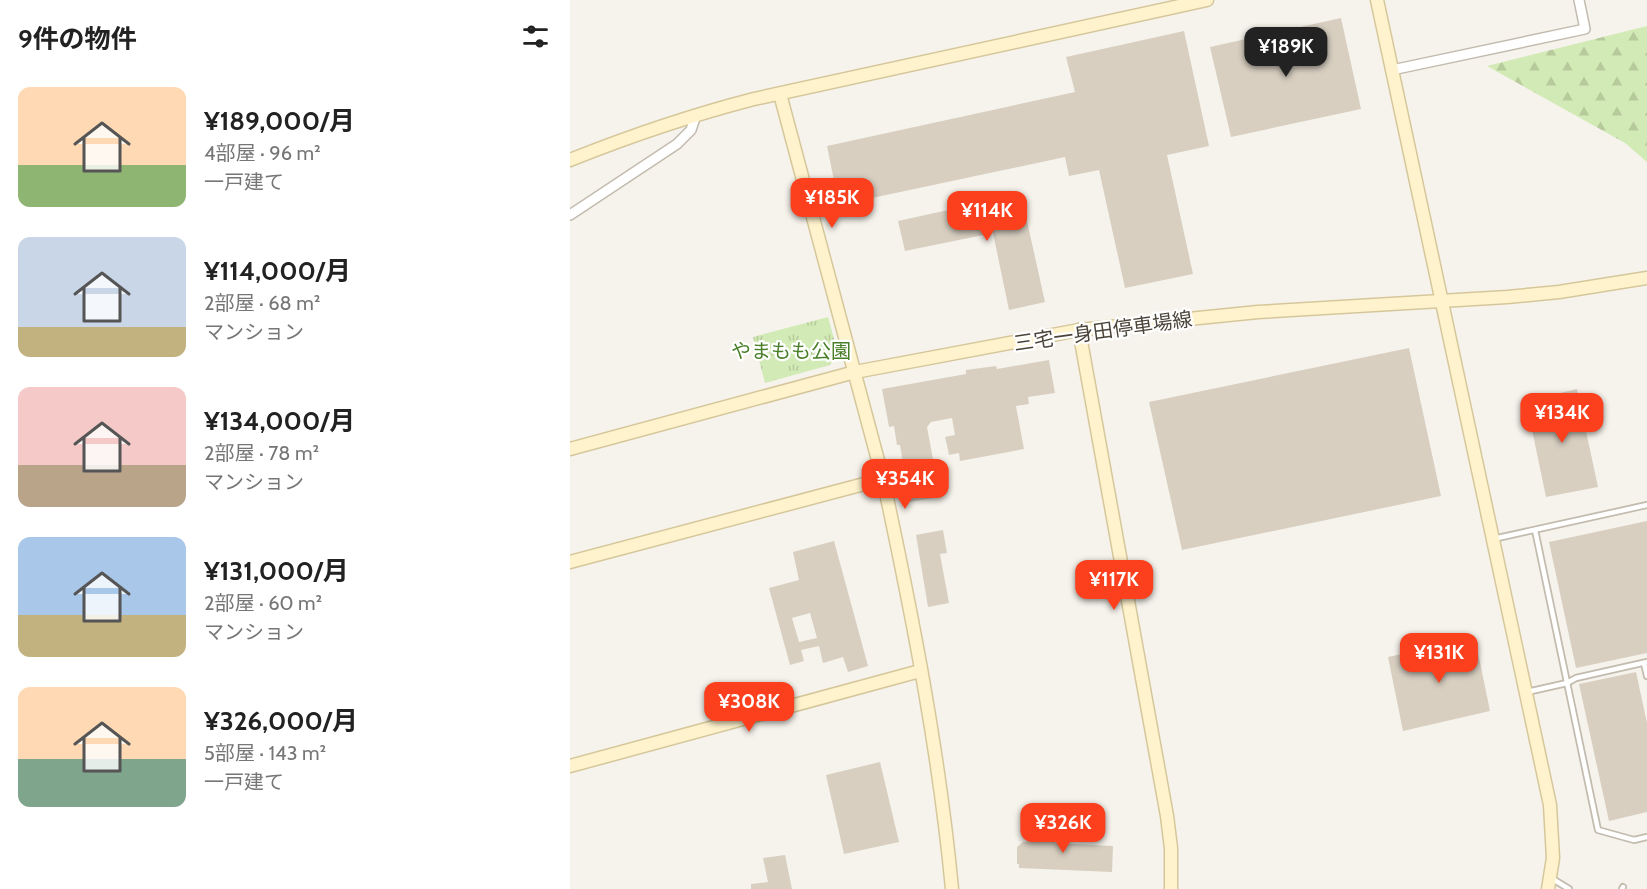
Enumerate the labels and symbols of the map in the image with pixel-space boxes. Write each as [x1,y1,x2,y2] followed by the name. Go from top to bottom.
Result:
[1244,27,1328,78] pin: ¥189K
[790,178,874,229] pin: ¥185K
[945,191,1029,242] pin: ¥114K
[1012,307,1194,355] street label: 三宅一身田停車場線
[731,339,851,363] park label: やまもも公園
[1520,393,1604,444] pin: ¥134K
[863,459,947,510] pin: ¥354K
[1072,560,1156,611] pin: ¥117K
[1397,633,1481,684] pin: ¥131K
[707,682,791,733] pin: ¥308K
[1021,803,1105,854] pin: ¥326K

